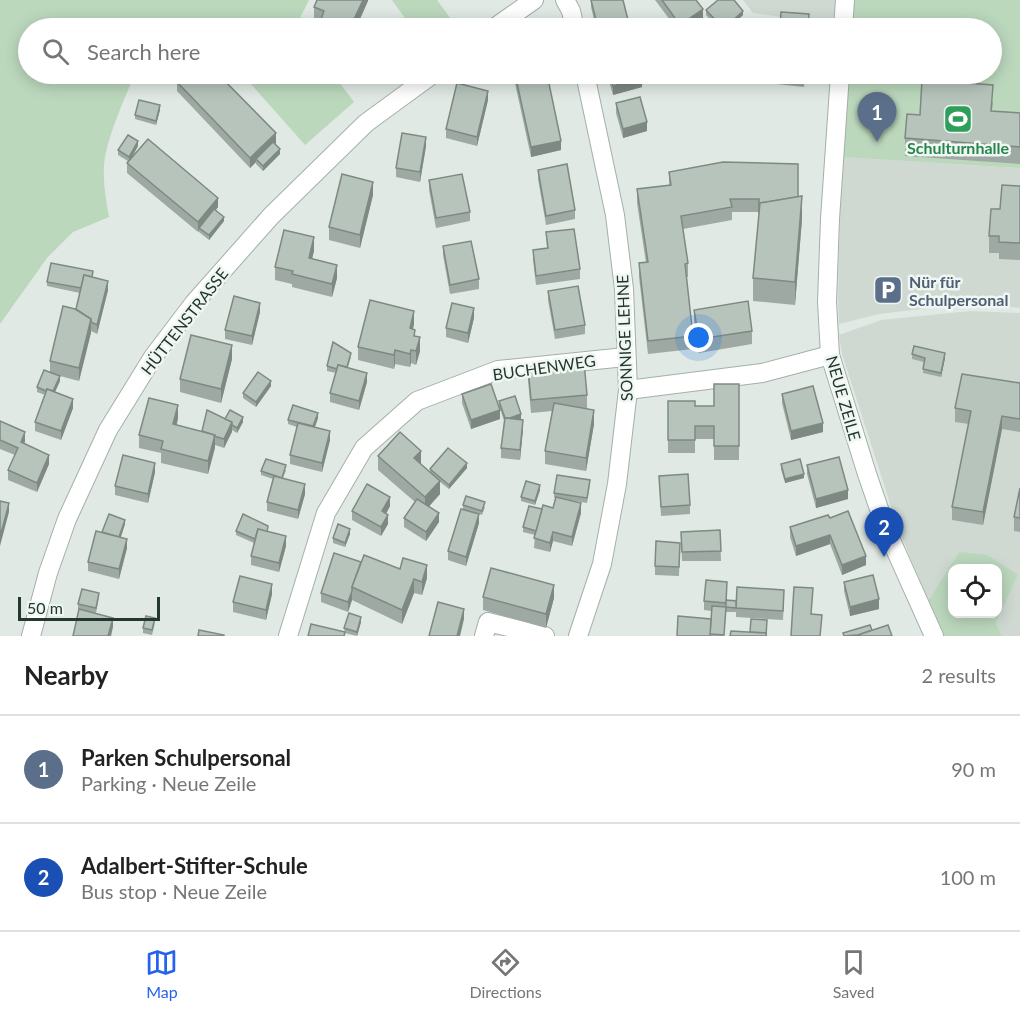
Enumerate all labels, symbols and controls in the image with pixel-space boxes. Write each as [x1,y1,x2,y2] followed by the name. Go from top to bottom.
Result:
[18,18,1002,84] search box
[39,35,72,68] icon: search
[87,38,200,65] text: Search here
[858,92,896,142] pin: 1
[942,103,974,135] sports icon: Schulturnhalle
[907,138,1009,157] place label: Schulturnhalle
[137,264,231,378] street label: HÜTTENSTRASSE
[909,272,1008,309] place label: Nür für Schulpersonal
[612,274,636,402] street label: SONNIGE LEHNE
[872,274,904,306] parking icon: Nür für Schulpersonal
[684,323,713,352] your location
[491,350,597,384] street label: BUCHENWEG
[823,353,865,443] street label: NEUE ZEILE
[864,508,904,557] pin: 2
[948,564,1002,618] map controls
[948,564,1002,618] button: locate
[18,594,160,622] scale bar
[27,598,63,617] text: 50 m
[24,659,109,691] text: Nearby
[921,663,996,687] text: 2 results
[81,744,291,771] text: Parken Schulpersonal
[38,757,49,781] text: 1
[951,757,996,781] text: 90 m
[81,771,256,795] text: Parking · Neue Zeile
[81,852,308,879] text: Adalbert-Stifter-Schule
[38,865,49,889] text: 2
[940,865,996,889] text: 100 m
[81,879,267,903] text: Bus stop · Neue Zeile
[145,946,178,1001] tab: Map
[469,946,542,1001] tab: Directions
[833,946,874,1001] tab: Saved

